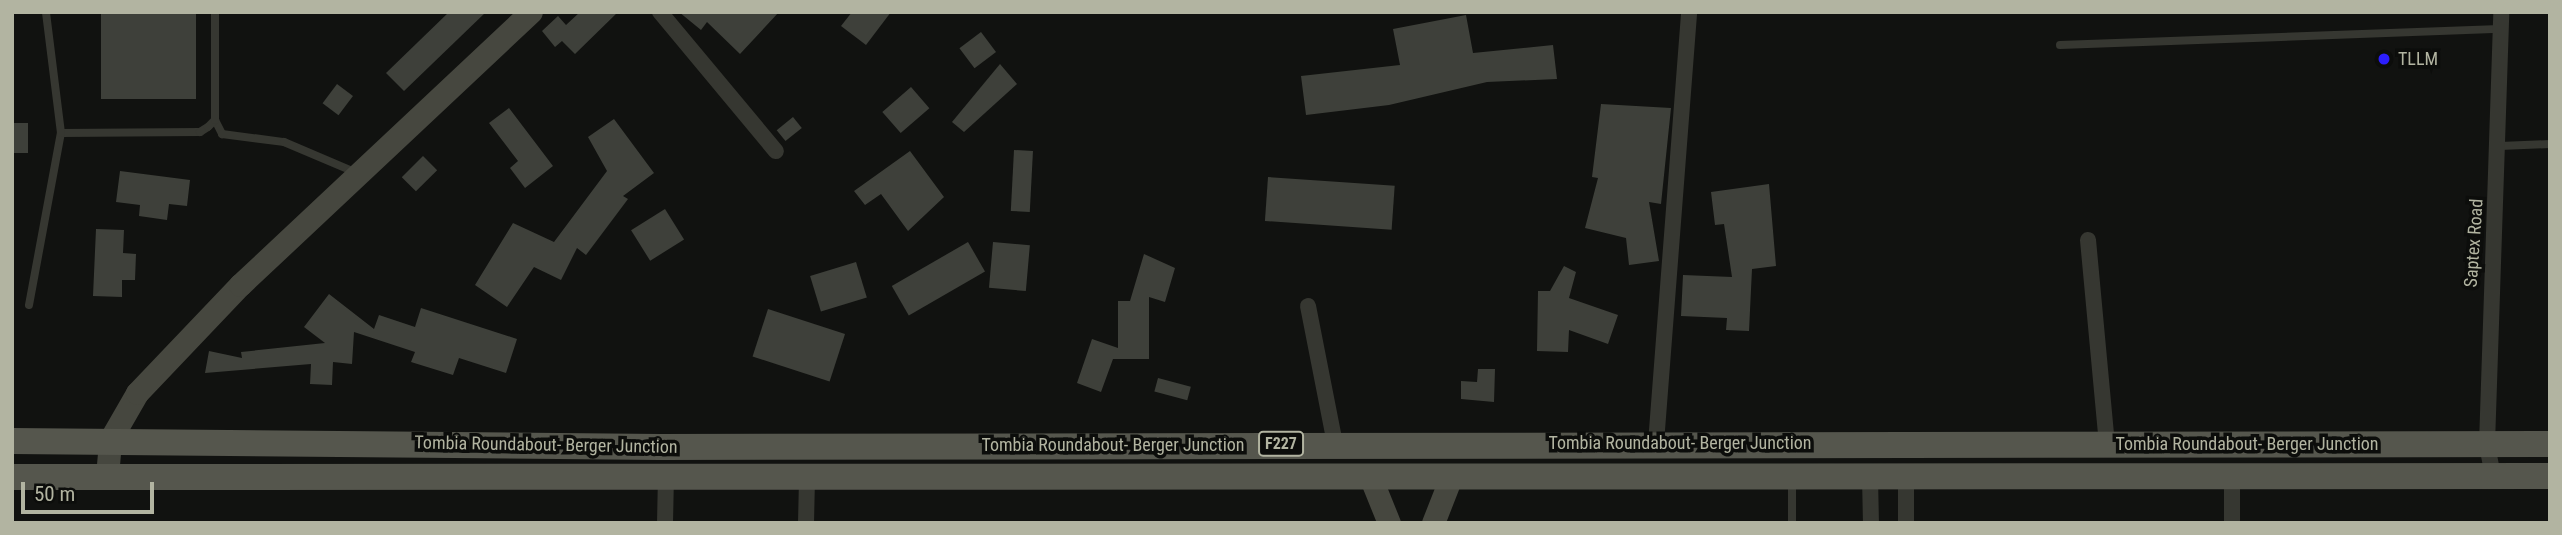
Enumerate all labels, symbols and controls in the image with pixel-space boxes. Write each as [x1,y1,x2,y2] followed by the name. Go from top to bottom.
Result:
[2398,48,2438,70] place label: TLLM
[2376,51,2392,67] marker: TLLM
[2460,198,2488,288] street label: Saptex Road
[414,432,678,458] street label: Tombia Roundabout- Berger Junction
[1256,432,1306,457] road number: F227
[1548,432,1812,454] street label: Tombia Roundabout- Berger Junction
[2115,433,2379,455] street label: Tombia Roundabout- Berger Junction
[981,434,1245,456] street label: Tombia Roundabout- Berger Junction
[24,468,158,512] scale bar
[34,482,75,506] text: 50 m

